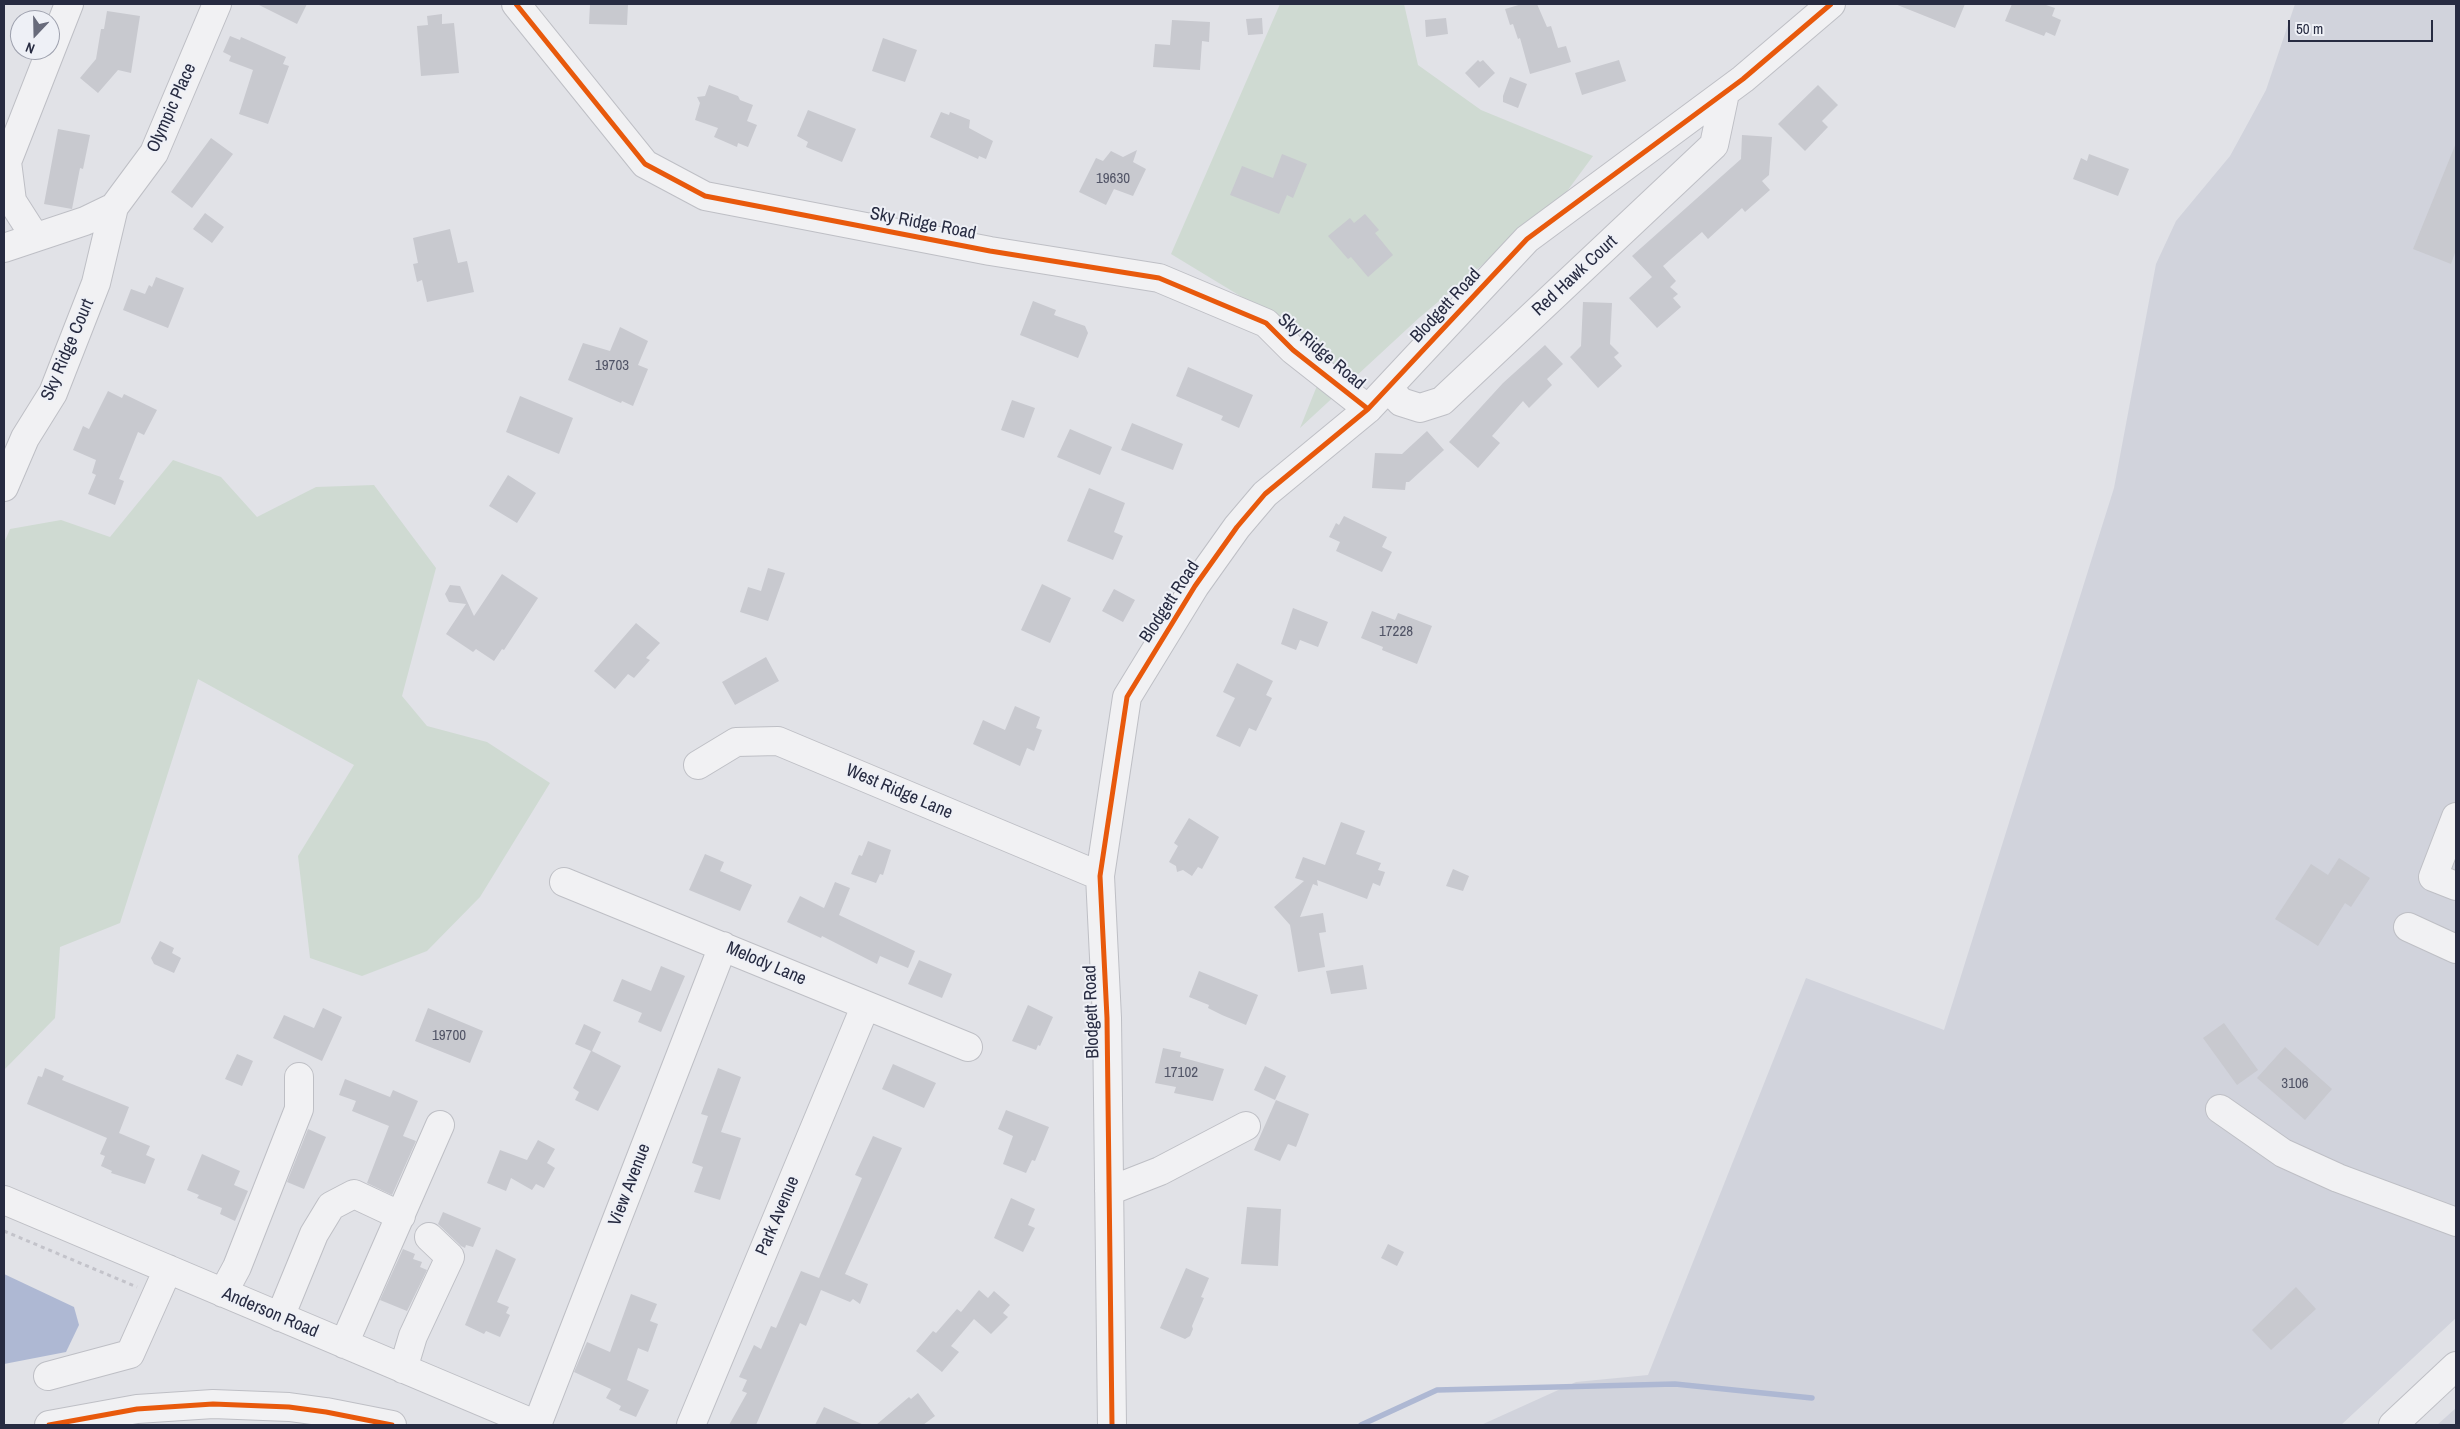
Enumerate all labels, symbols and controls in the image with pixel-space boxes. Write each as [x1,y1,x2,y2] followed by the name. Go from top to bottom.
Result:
[10,10,60,60] north arrow
[2290,10,2435,42] scale bar
[2296,18,2323,39] text: 50 m
[23,38,37,58] text: N
[143,60,201,156] street label: Olympic Place
[1096,170,1130,188] house number: 19630
[868,203,978,245] street label: Sky Ridge Road
[1528,231,1622,321] street label: Red Hawk Court
[1406,264,1486,348] street label: Blodgett Road
[37,296,99,404] street label: Sky Ridge Court
[1273,309,1369,395] street label: Sky Ridge Road
[595,357,629,375] house number: 19703
[1135,557,1205,647] street label: Blodgett Road
[1379,623,1413,641] house number: 17228
[842,760,956,824] street label: West Ridge Lane
[723,938,809,990] street label: Melody Lane
[1080,965,1104,1059] street label: Blodgett Road
[432,1027,466,1045] house number: 19700
[1164,1064,1198,1082] house number: 17102
[2281,1075,2309,1093] house number: 3106
[604,1141,656,1229] street label: View Avenue
[752,1173,804,1259] street label: Park Avenue
[219,1283,321,1343] street label: Anderson Road

